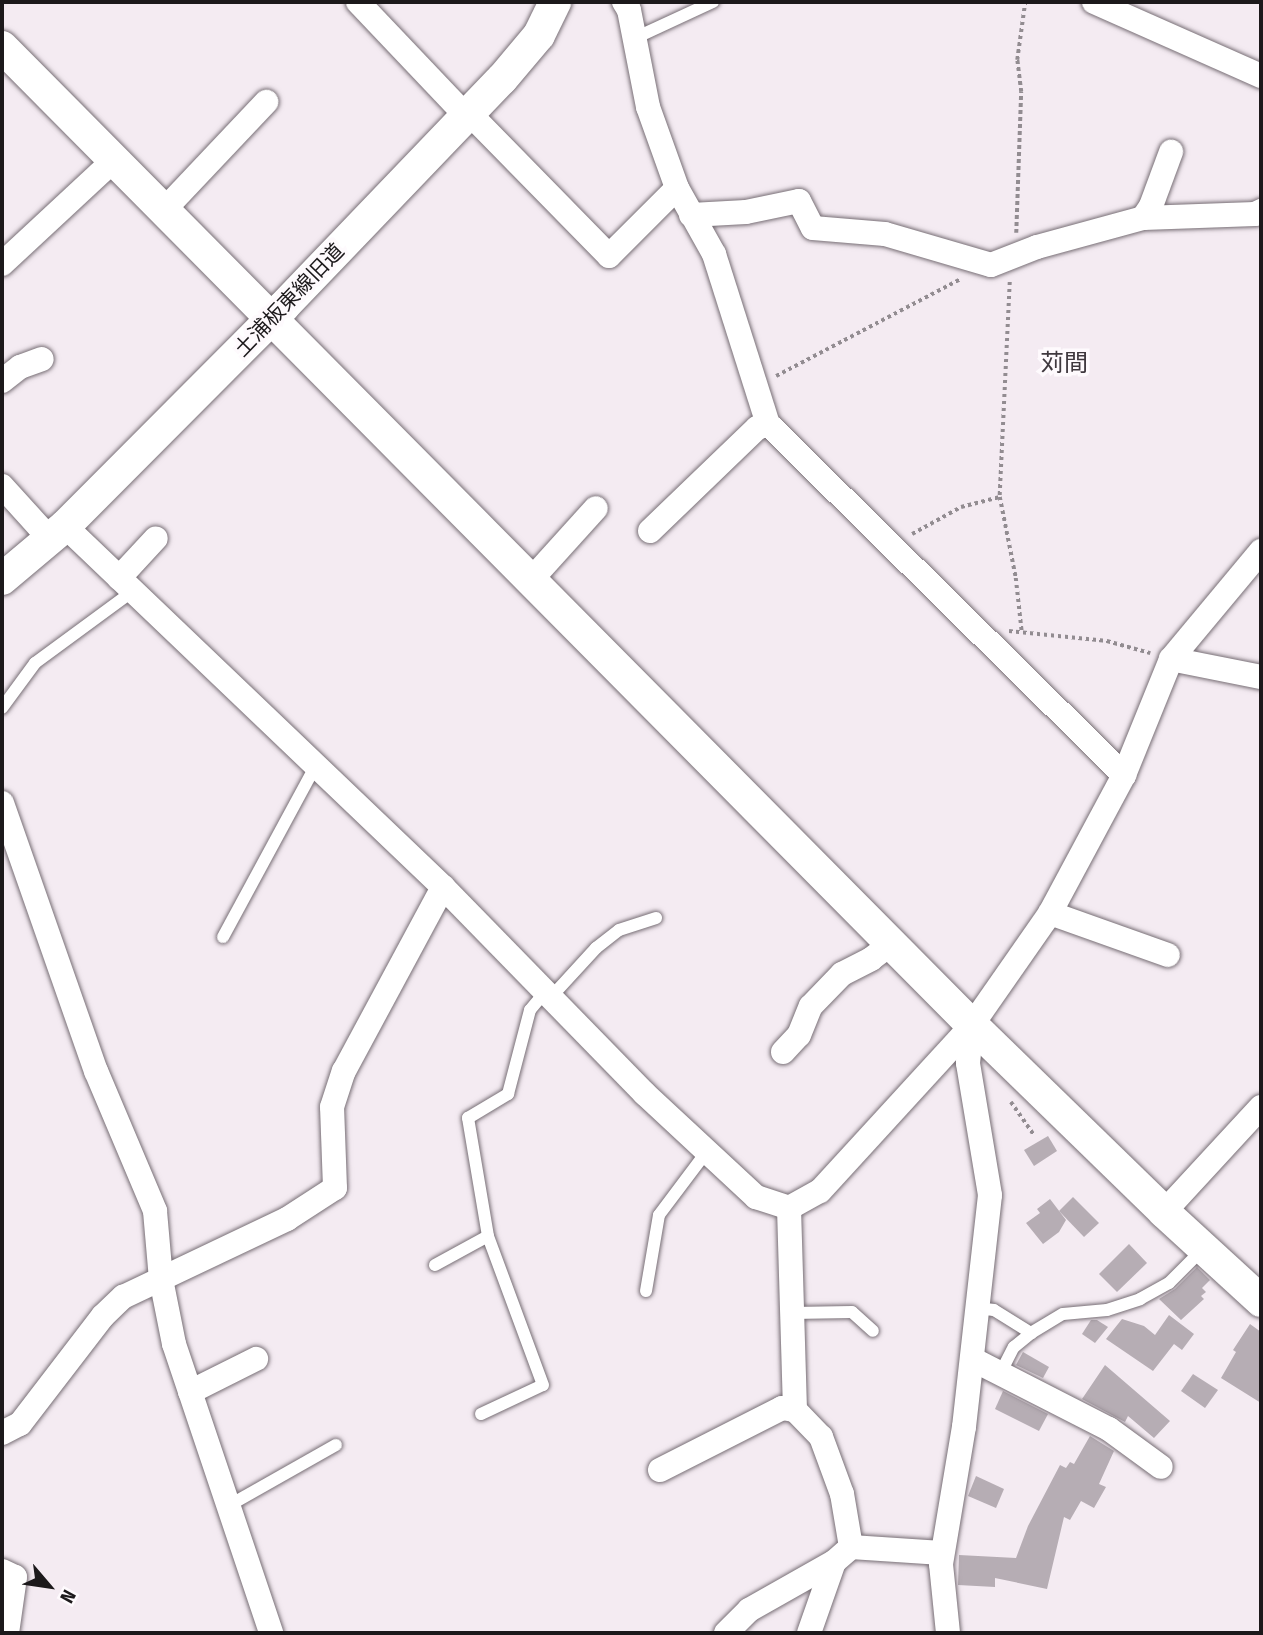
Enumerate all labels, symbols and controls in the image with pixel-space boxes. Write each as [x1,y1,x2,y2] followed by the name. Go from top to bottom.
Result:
[229,238,349,362] street label: 土浦板東線旧道
[1040,350,1088,378] district label: 苅間
[14,1551,84,1621] north arrow
[55,1586,81,1607] text: N

